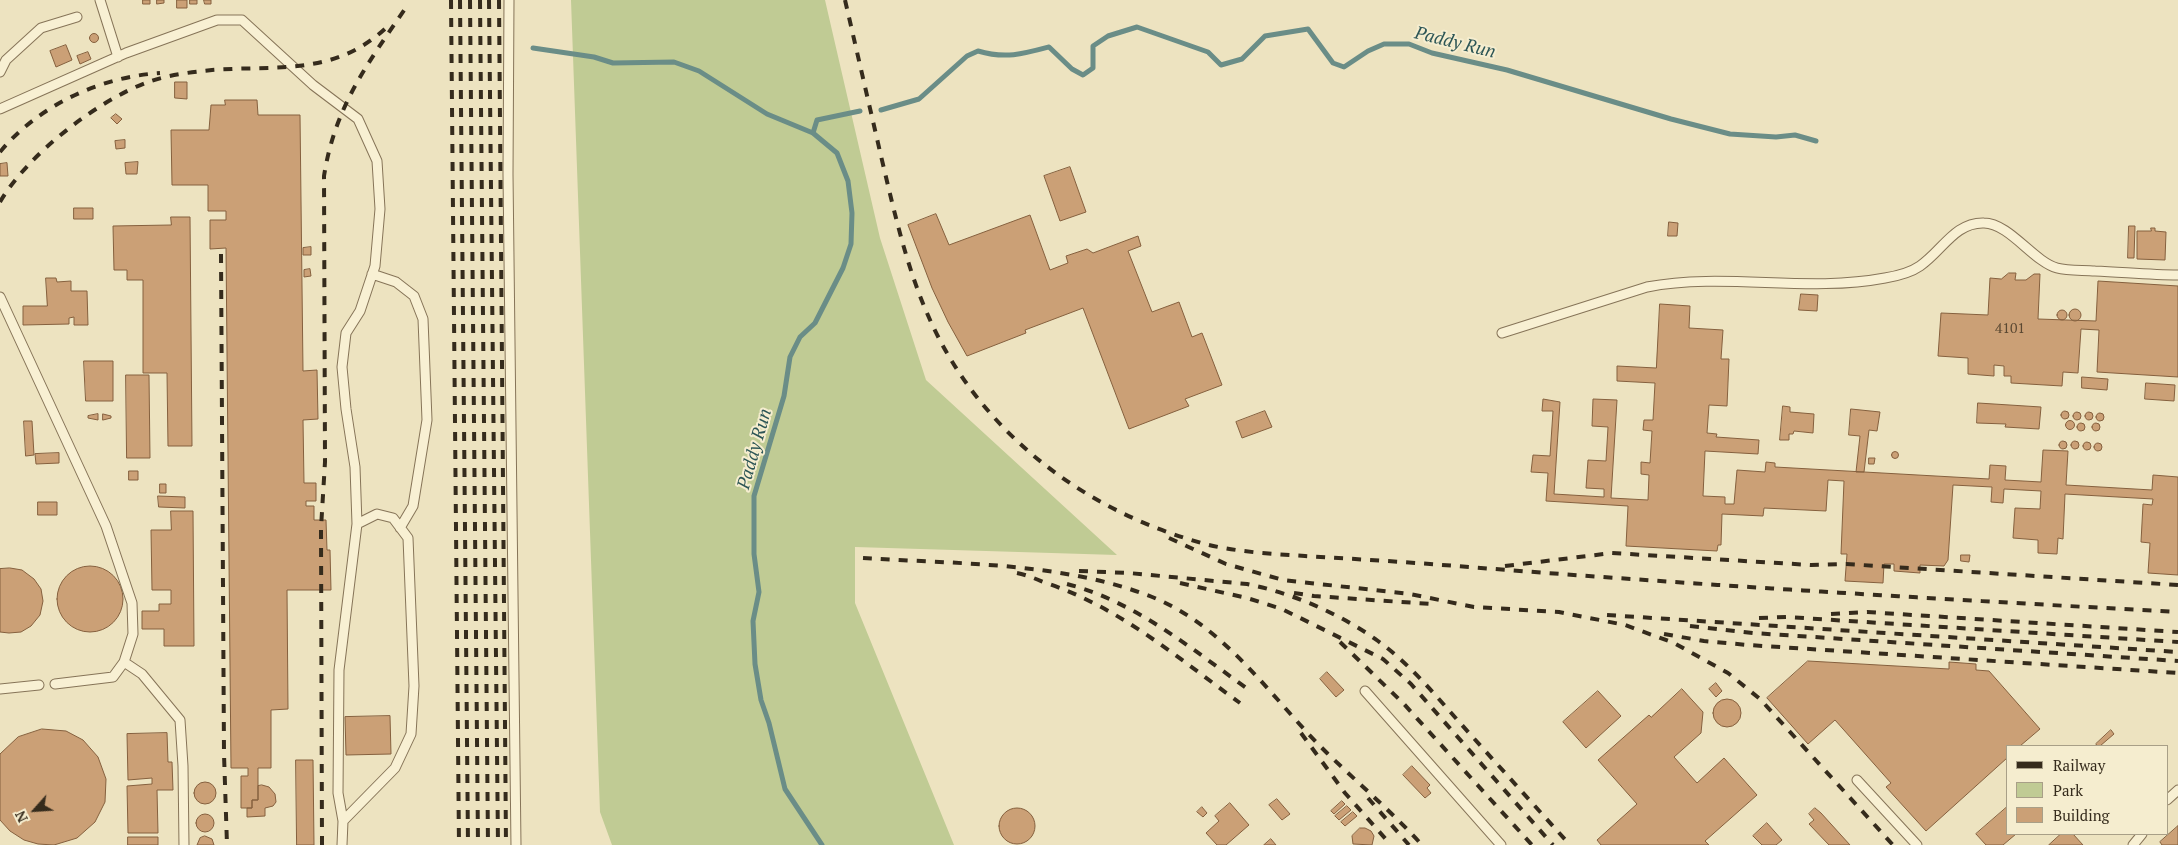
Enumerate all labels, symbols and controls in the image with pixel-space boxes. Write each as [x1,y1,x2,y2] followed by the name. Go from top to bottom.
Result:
[1412,23,1498,63] water label: Paddy Run
[1995,321,2025,337] house number: 4101
[733,406,777,492] water label: Paddy Run
[2006,745,2168,835] legend
[2053,755,2105,775] text: Railway
[2053,780,2083,800] text: Park
[10,785,60,835] north arrow
[2053,805,2110,825] text: Building
[10,808,32,826] text: N

